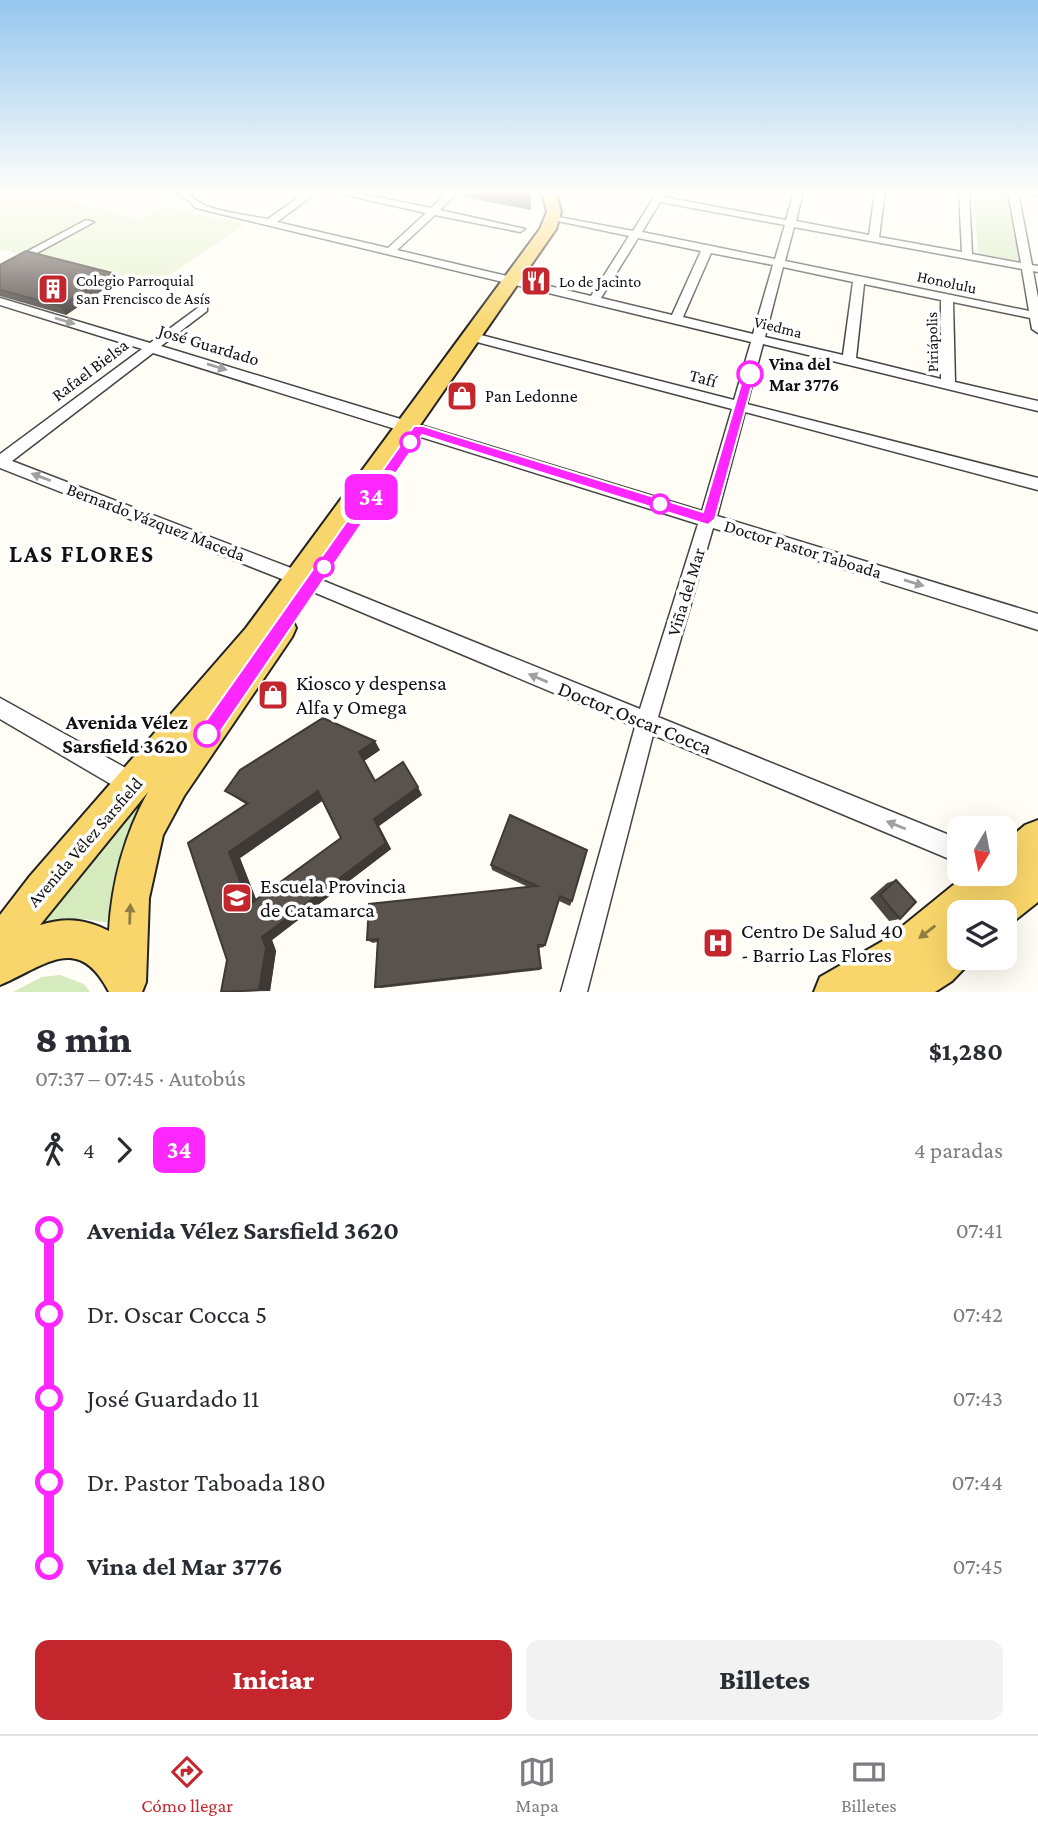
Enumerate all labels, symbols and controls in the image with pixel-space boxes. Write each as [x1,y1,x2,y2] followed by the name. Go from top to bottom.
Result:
[519,264,553,298] restaurant icon: Lo de Jacinto
[916,267,979,297] street label: Honolulu
[36,272,70,306] building icon: Colegio Parroquial San Frencisco de Asís
[76,272,210,307] place label: Colegio Parroquial San Frencisco de Asís
[559,273,641,291] place label: Lo de Jacinto
[923,312,942,372] street label: Piriápolis
[752,313,804,341] street label: Viedma
[55,316,76,327] one-way arrow
[154,320,262,370] street label: José Guardado
[48,335,132,405] street label: Rafael Bielsa
[768,354,839,395] place label: Vina del Mar 3776
[737,361,763,387] marker: Vina del Mar 3776
[207,363,228,373] one-way arrow
[687,365,720,392] street label: Tafí
[445,379,479,413] shop icon: Pan Ledonne
[485,386,578,406] place label: Pan Ledonne
[400,432,420,452] unlabelled marker
[30,472,51,483] one-way arrow
[340,474,402,520] line badge: 34
[64,479,248,565] street label: Bernardo Vázquez Maceda
[359,483,383,510] text: 34
[650,494,670,514] unlabelled marker
[722,516,884,582] street label: Doctor Pastor Taboada
[9,540,155,567] district label: LAS FLORES
[663,545,709,639] street label: Viña del Mar
[314,557,334,577] unlabelled marker
[904,579,925,589] one-way arrow
[296,671,447,719] place label: Kiosco y despensa Alfa y Omega
[528,672,548,684] one-way arrow
[555,676,716,760] street label: Doctor Oscar Cocca
[256,678,290,712] shop icon: Kiosco y despensa Alfa y Omega
[62,710,188,758] place label: Avenida Vélez Sarsfield 3620
[194,721,220,747] marker: Avenida Vélez Sarsfield 3620
[24,773,147,911] street label: Avenida Vélez Sarsfield
[947,816,1017,886] north arrow
[947,816,1017,970] map controls
[885,819,906,830] one-way arrow
[260,874,407,922] place label: Escuela Provincia de Catamarca
[220,881,254,915] school or university icon: Escuela Provincia de Catamarca
[947,900,1017,970] button: layers
[124,903,135,925] one-way arrow
[741,919,903,967] place label: Centro De Salud 40 - Barrio Las Flores
[918,925,936,939] one-way arrow
[701,926,735,960] hospital icon: Centro De Salud 40 - Barrio Las Flores
[35,1018,132,1060] text: 8 min
[929,1037,1003,1066] text: $1,280
[35,1065,246,1091] text: 07:37 – 07:45 · Autobús
[35,1131,73,1169] icon: walk
[105,1131,143,1169] icon: forward
[167,1136,191,1163] text: 34
[83,1137,95,1163] text: 4
[914,1137,1003,1163] text: 4 paradas
[87,1216,399,1245] text: Avenida Vélez Sarsfield 3620
[956,1217,1003,1243] text: 07:41
[87,1300,267,1329] text: Dr. Oscar Cocca 5
[953,1301,1003,1327] text: 07:42
[87,1384,260,1413] text: José Guardado 11
[953,1385,1003,1411] text: 07:43
[87,1468,326,1497] text: Dr. Pastor Taboada 180
[952,1469,1003,1495] text: 07:44
[87,1552,283,1581] text: Vina del Mar 3776
[953,1553,1003,1579] text: 07:45
[35,1640,512,1720] button: Iniciar
[526,1640,1003,1720] button: Billetes
[141,1753,233,1816] tab: Cómo llegar
[515,1753,559,1816] tab: Mapa
[841,1753,897,1816] tab: Billetes

